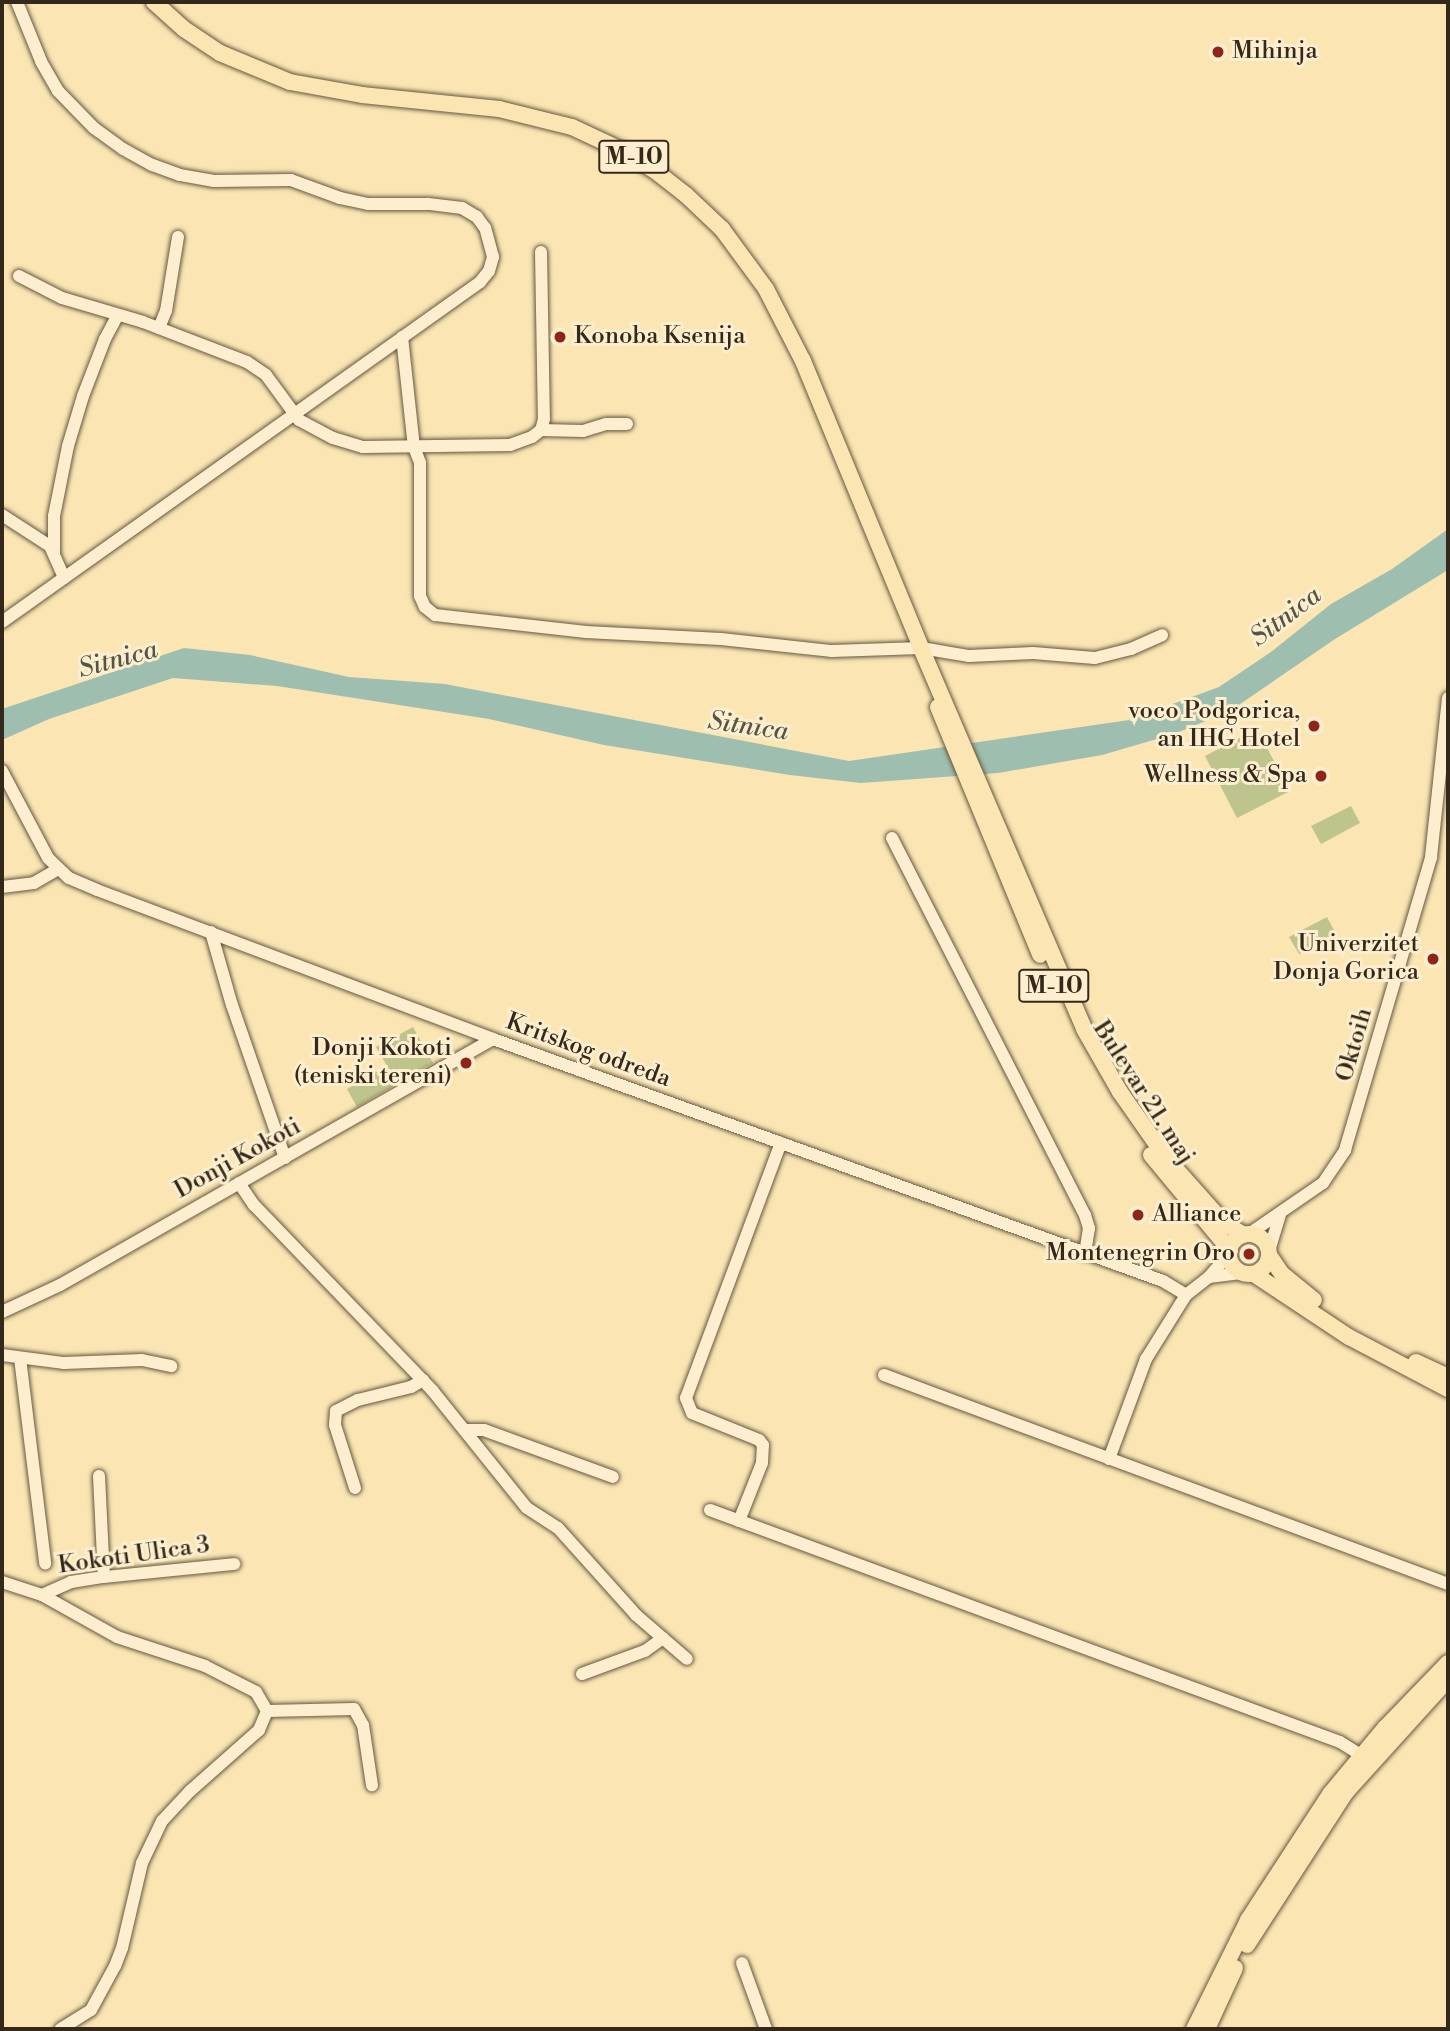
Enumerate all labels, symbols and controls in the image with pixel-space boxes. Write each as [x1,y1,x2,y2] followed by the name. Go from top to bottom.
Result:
[1232,38,1318,66] place label: Mihinja
[1210,44,1226,60] marker: Mihinja
[597,138,671,176] road number: M-10
[574,323,745,351] place label: Konoba Ksenija
[552,329,568,345] marker: Konoba Ksenija
[1244,580,1328,654] water label: Sitnica
[75,634,161,686] water label: Sitnica
[1128,698,1300,754] place label: voco Podgorica, an IHG Hotel
[706,706,790,748] water label: Sitnica
[1306,718,1322,734] marker: voco Podgorica, an IHG Hotel
[1144,762,1307,790] place label: Wellness & Spa
[1313,768,1329,784] marker: Wellness & Spa
[1273,931,1419,987] place label: Univerzitet Donja Gorica
[1425,951,1441,967] marker: Univerzitet Donja Gorica
[1017,967,1091,1006] road number: M-10
[1331,1005,1379,1085] street label: Oktoih
[502,1008,674,1094] street label: Kritskog odreda
[1086,1016,1200,1170] street label: Bulevar 21. maj
[294,1035,452,1091] place label: Donji Kokoti (teniski tereni)
[458,1055,474,1071] marker: Donji Kokoti (teniski tereni)
[170,1112,306,1206] street label: Donji Kokoti
[1152,1201,1241,1229] place label: Alliance
[1130,1207,1146,1223] marker: Alliance
[1046,1240,1235,1268] place label: Montenegrin Oro
[1241,1246,1257,1262] marker: Montenegrin Oro
[56,1531,212,1581] street label: Kokoti Ulica 3

